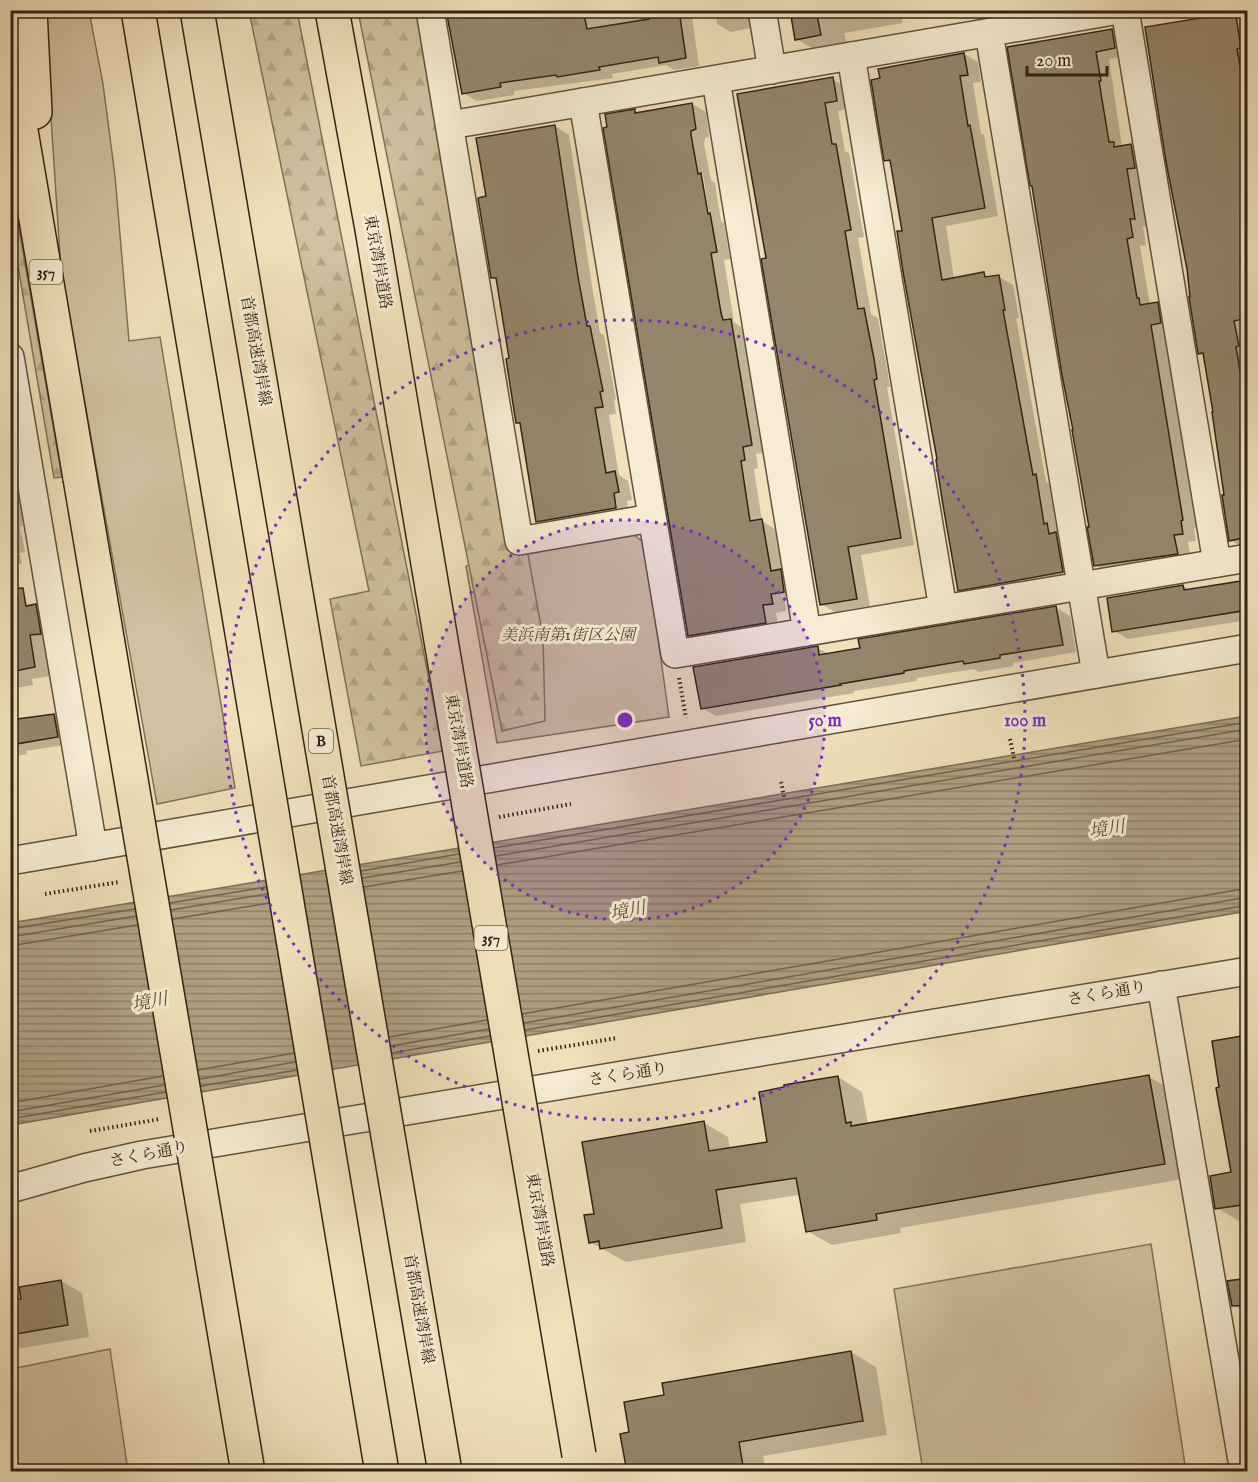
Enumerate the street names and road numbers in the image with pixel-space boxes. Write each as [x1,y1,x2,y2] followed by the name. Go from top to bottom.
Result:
[359,213,395,311] street label: 東京湾岸道路
[30,260,63,284] road number: 357
[235,294,275,408] street label: 首都高速湾岸線
[440,692,476,790] street label: 東京湾岸道路
[309,729,333,753] road number: B
[316,773,356,887] street label: 首都高速湾岸線
[474,926,508,950] road number: 357
[1066,977,1148,1011] street label: さくら通り
[587,1059,669,1091] street label: さくら通り
[108,1138,190,1172] street label: さくら通り
[521,1171,557,1269] street label: 東京湾岸道路
[398,1252,438,1366] street label: 首都高速湾岸線

